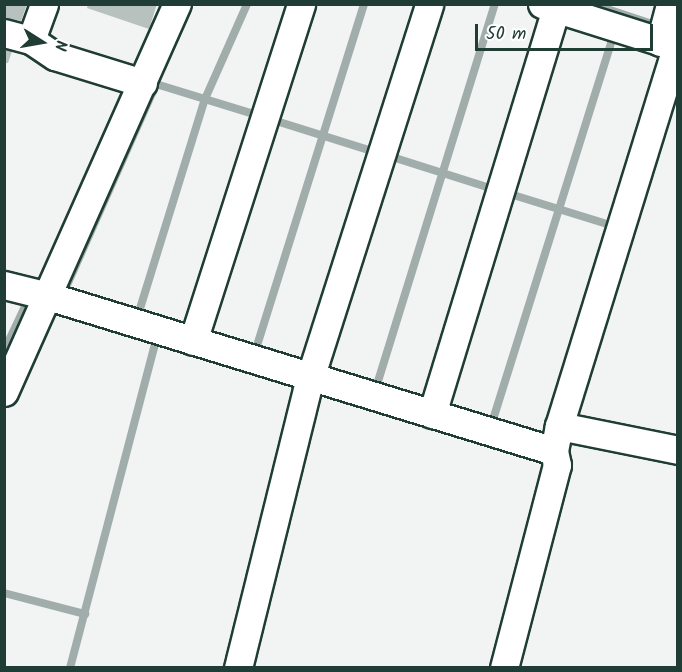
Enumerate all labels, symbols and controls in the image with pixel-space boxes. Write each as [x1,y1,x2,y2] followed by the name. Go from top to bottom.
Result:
[12,12,72,72] north arrow
[478,12,656,50] scale bar
[486,20,526,49] text: 50 m
[47,38,73,53] text: N

